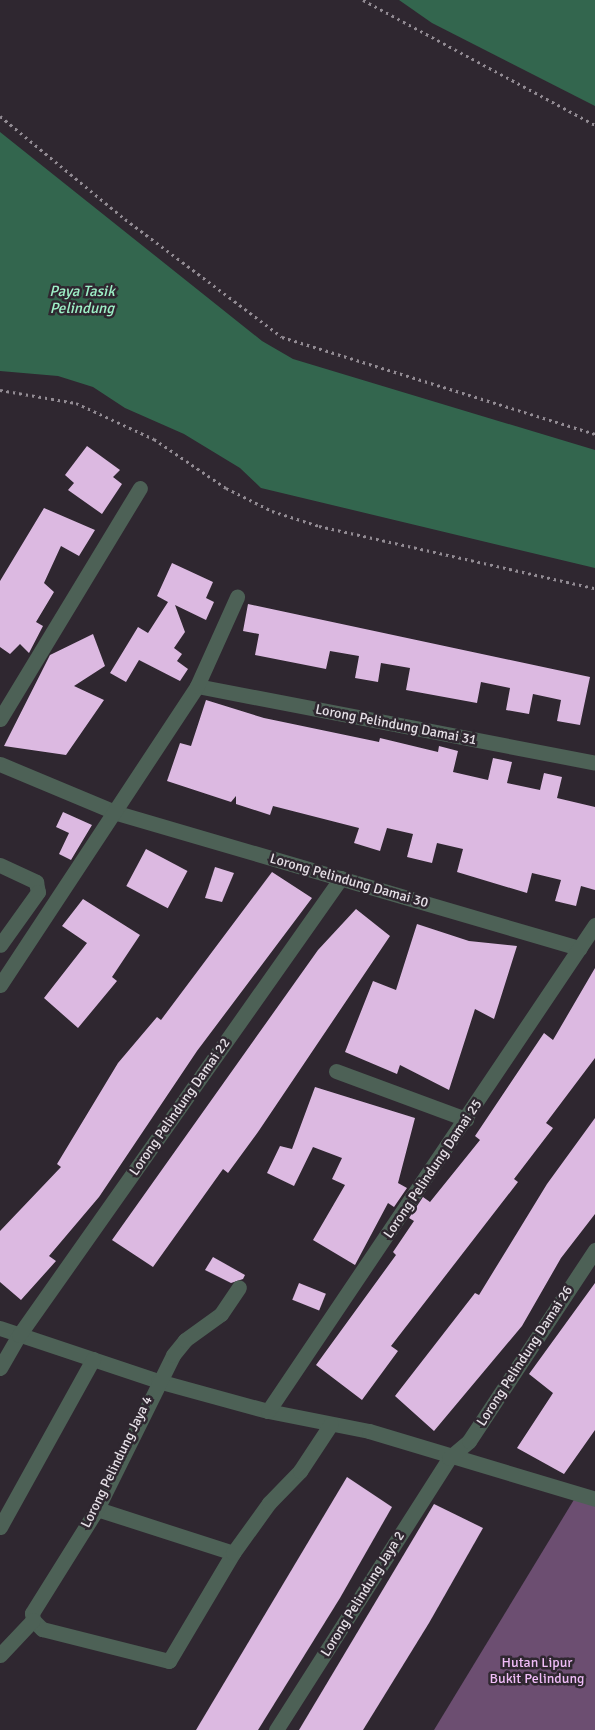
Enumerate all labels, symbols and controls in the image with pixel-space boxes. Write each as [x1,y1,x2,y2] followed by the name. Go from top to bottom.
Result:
[49,282,115,317] water label: Paya Tasik Pelindung
[314,701,478,749] street label: Lorong Pelindung Damai 31
[268,850,430,912] street label: Lorong Pelindung Damai 30
[126,1035,234,1179] street label: Lorong Pelindung Damai 22
[380,1096,486,1242] street label: Lorong Pelindung Damai 25
[473,1283,577,1429] street label: Lorong Pelindung Damai 26
[78,1393,156,1531] street label: Lorong Pelindung Jaya 4
[318,1528,408,1660] street label: Lorong Pelindung Jaya 2
[490,1655,584,1688] park label: Hutan Lipur Bukit Pelindung

